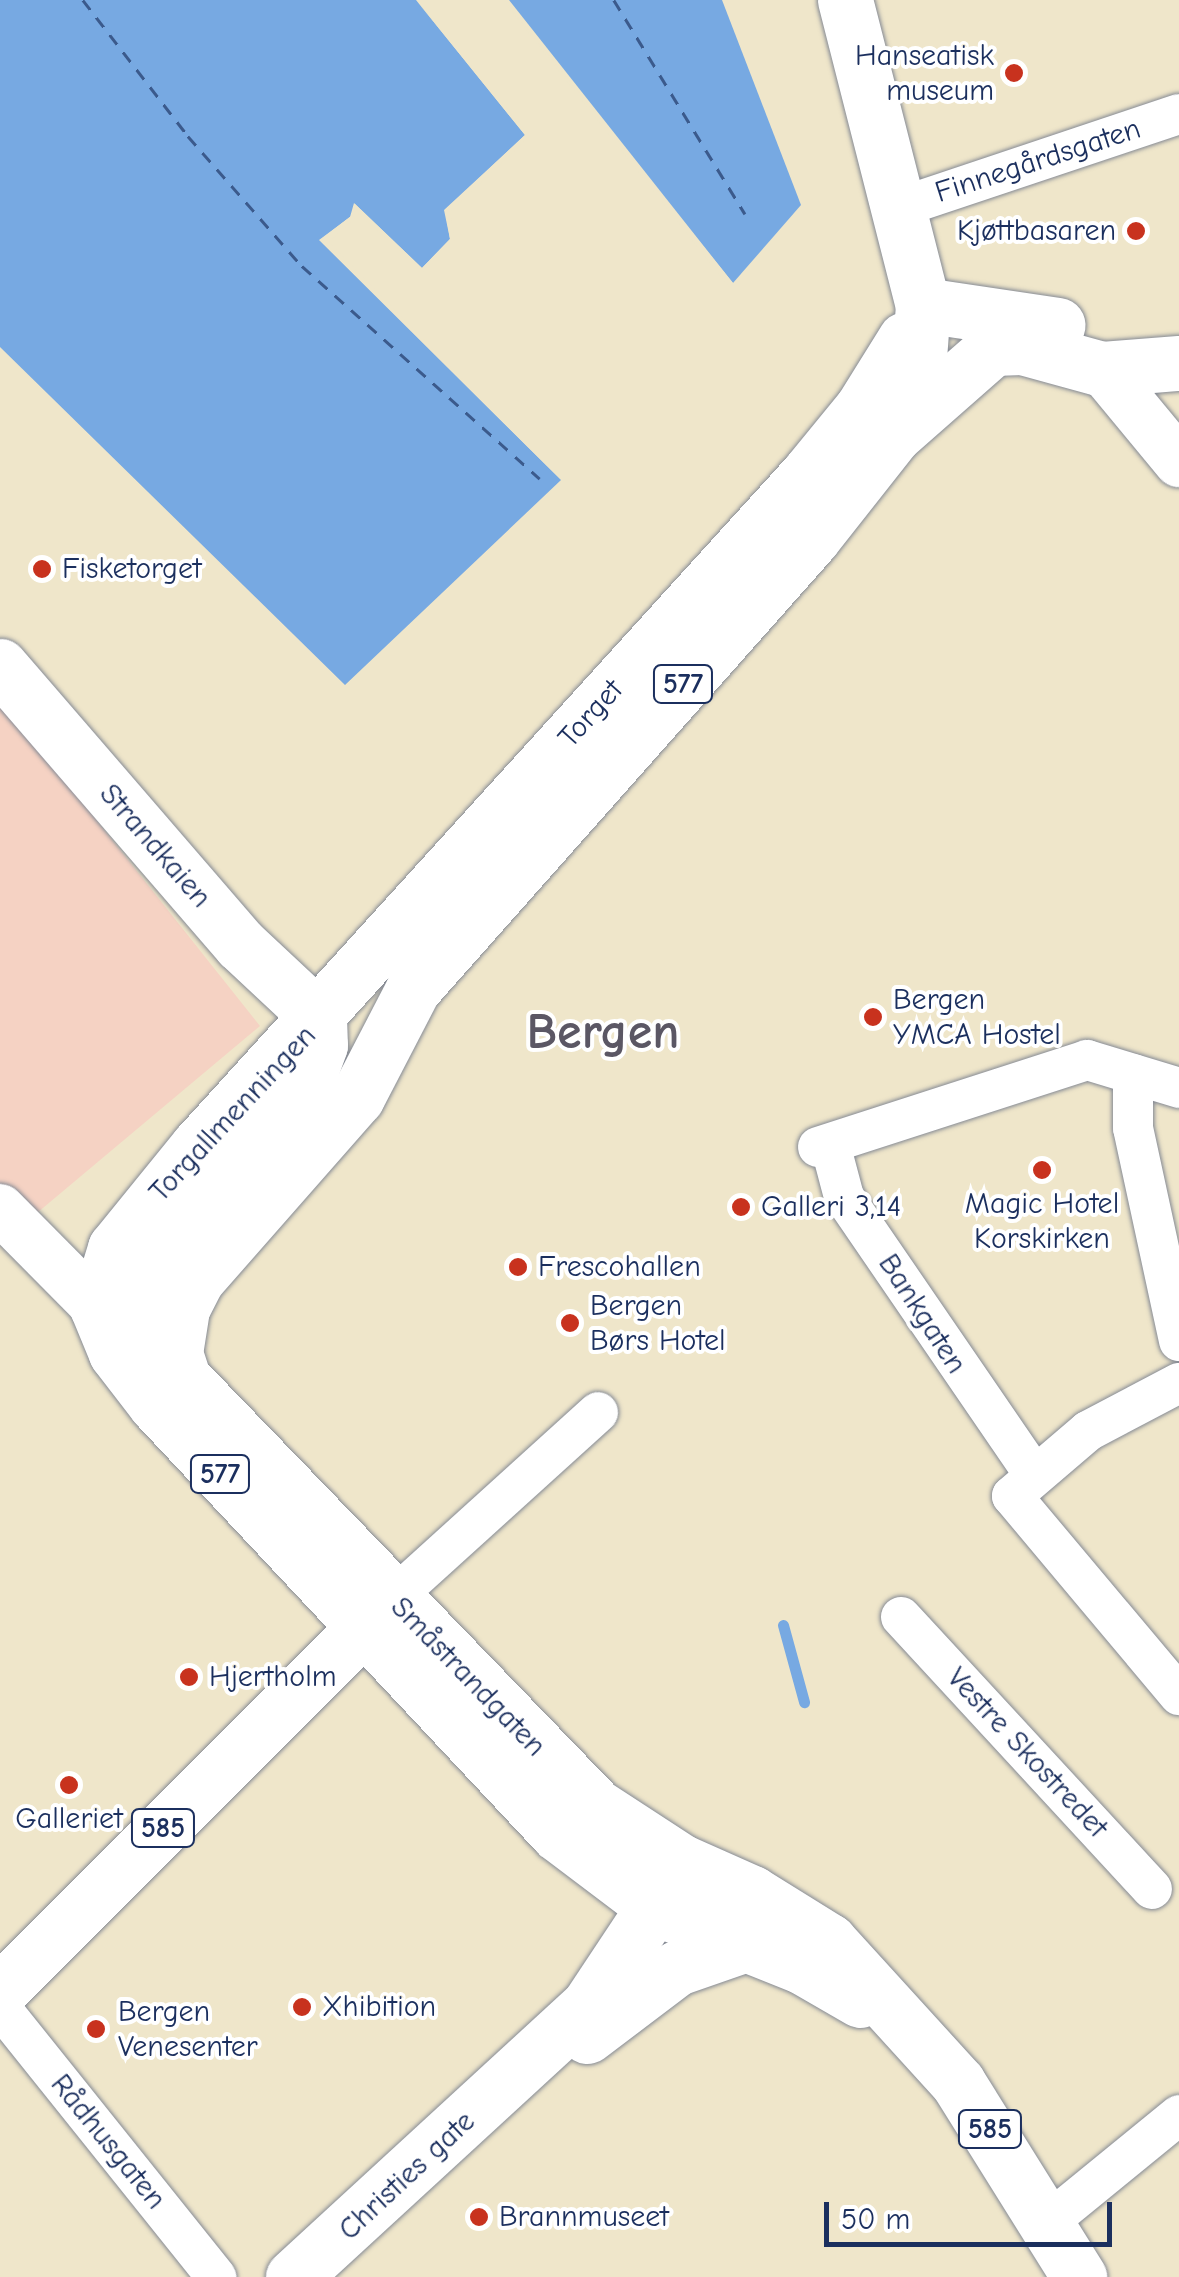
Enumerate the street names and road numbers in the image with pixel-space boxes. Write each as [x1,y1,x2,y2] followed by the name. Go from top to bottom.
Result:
[931,111,1145,211] street label: Finnegårdsgaten
[650,661,716,707] road number: 577
[551,673,631,755] street label: Torget
[91,777,219,915] street label: Strandkaien
[142,1018,324,1210] street label: Torgallmenningen
[870,1247,974,1381] street label: Bankgaten
[188,1451,252,1497] road number: 577
[383,1590,553,1764] street label: Småstrandgaten
[939,1660,1115,1846] street label: Vestre Skostredet
[130,1805,196,1851] road number: 585
[43,2067,173,2217] street label: Rådhusgaten
[332,2104,482,2248] street label: Christies gate
[958,2106,1022,2152] road number: 585

